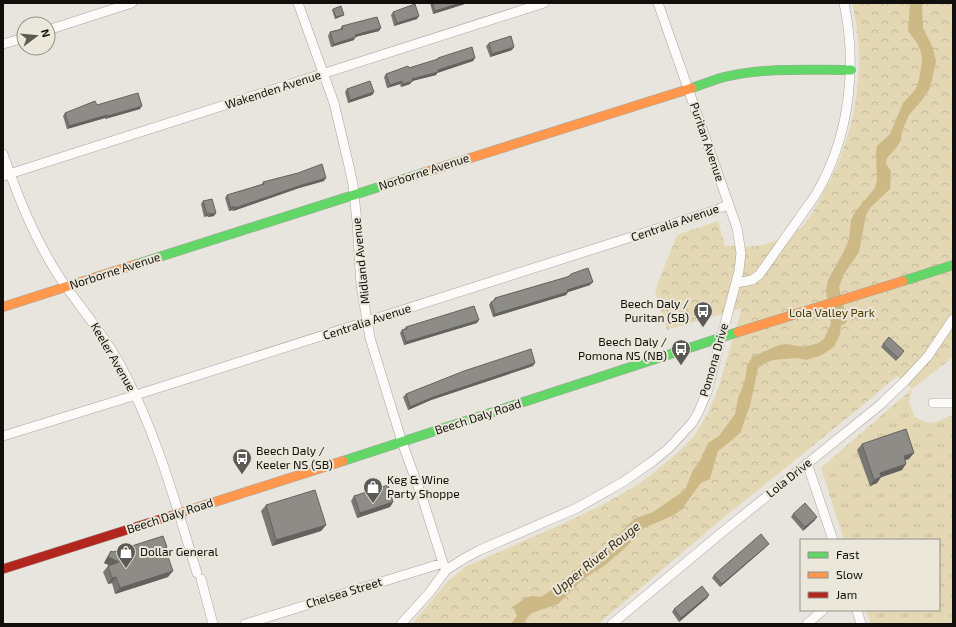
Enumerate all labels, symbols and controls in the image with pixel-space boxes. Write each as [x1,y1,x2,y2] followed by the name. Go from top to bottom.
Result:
[16,16,56,56] north arrow
[39,27,53,39] text: N
[223,67,322,111] street label: Wakenden Avenue
[688,100,728,183] street label: Puritan Avenue
[377,150,471,192] street label: Norborne Avenue
[629,200,720,244] street label: Centralia Avenue
[348,217,372,305] street label: Midland Avenue
[68,249,162,291] street label: Norborne Avenue
[620,296,689,324] place label: Beech Daly / Puritan (SB)
[321,300,413,342] street label: Centralia Avenue
[692,300,714,328] bus stop icon: Beech Daly / Puritan (SB)
[789,305,875,319] park label: Lola Valley Park
[89,320,139,393] street label: Keeler Avenue
[696,321,730,398] street label: Pomona Drive
[578,334,667,362] place label: Beech Daly / Pomona NS (NB)
[670,338,692,366] bus stop icon: Beech Daly / Pomona NS (NB)
[433,395,523,437] street label: Beech Daly Road
[256,443,333,471] place label: Beech Daly / Keeler NS (SB)
[231,447,253,475] bus stop icon: Beech Daly / Keeler NS (SB)
[763,455,814,500] street label: Lola Drive
[387,472,460,500] place label: Keg & Wine Party Shoppe
[362,476,384,504] shop icon: Keg & Wine Party Shoppe
[125,494,215,536] street label: Beech Daly Road
[549,518,643,598] water label: Upper River Rouge
[800,539,940,611] legend
[115,541,137,569] shop icon: Dollar General
[140,544,219,558] place label: Dollar General
[836,547,860,561] text: Fast
[836,567,863,581] text: Slow
[304,574,384,610] street label: Chelsea Street
[836,587,857,601] text: Jam

